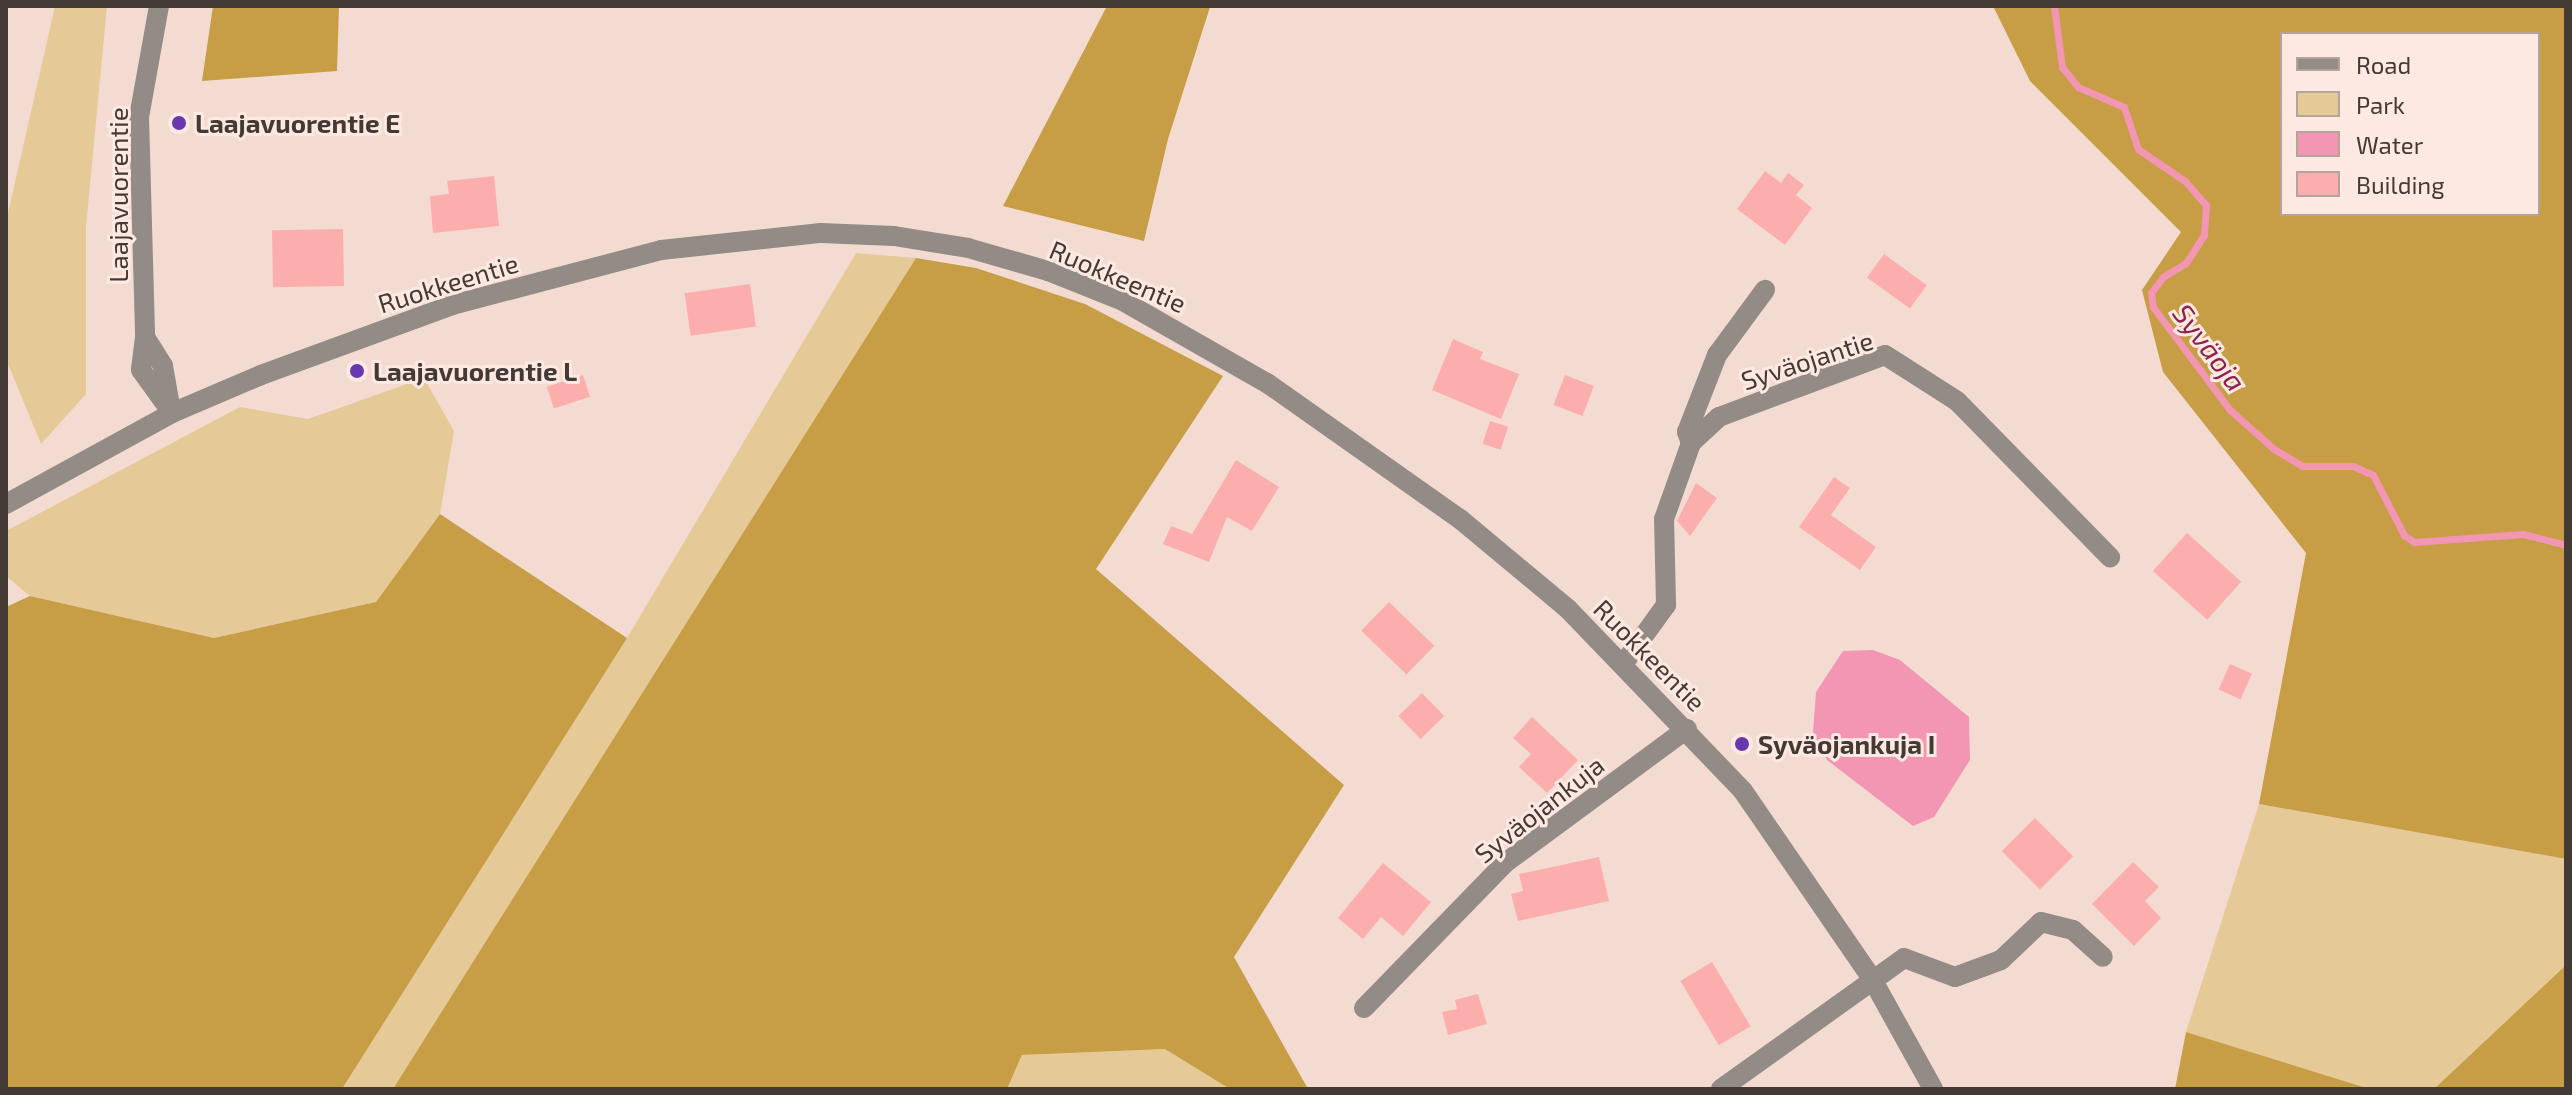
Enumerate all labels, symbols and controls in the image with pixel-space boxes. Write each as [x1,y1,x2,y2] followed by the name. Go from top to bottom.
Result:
[2280,32,2540,216] legend
[2356,50,2411,79] text: Road
[2356,90,2405,119] text: Park
[102,107,134,283] street label: Laajavuorentie
[195,107,400,139] place label: Laajavuorentie E
[170,114,188,132] marker: Laajavuorentie E
[2356,130,2423,159] text: Water
[2356,170,2445,199] text: Building
[1045,233,1191,319] street label: Ruokkeentie
[374,247,522,319] street label: Ruokkeentie
[2166,297,2254,397] water label: Syväoja
[1737,324,1877,396] street label: Syväojantie
[373,355,577,387] place label: Laajavuorentie L
[348,362,366,380] marker: Laajavuorentie L
[1588,593,1712,717] street label: Ruokkeentie
[1758,728,1935,760] place label: Syväojankuja I
[1733,735,1751,753] marker: Syväojankuja I
[1468,749,1610,869] street label: Syväojankuja

